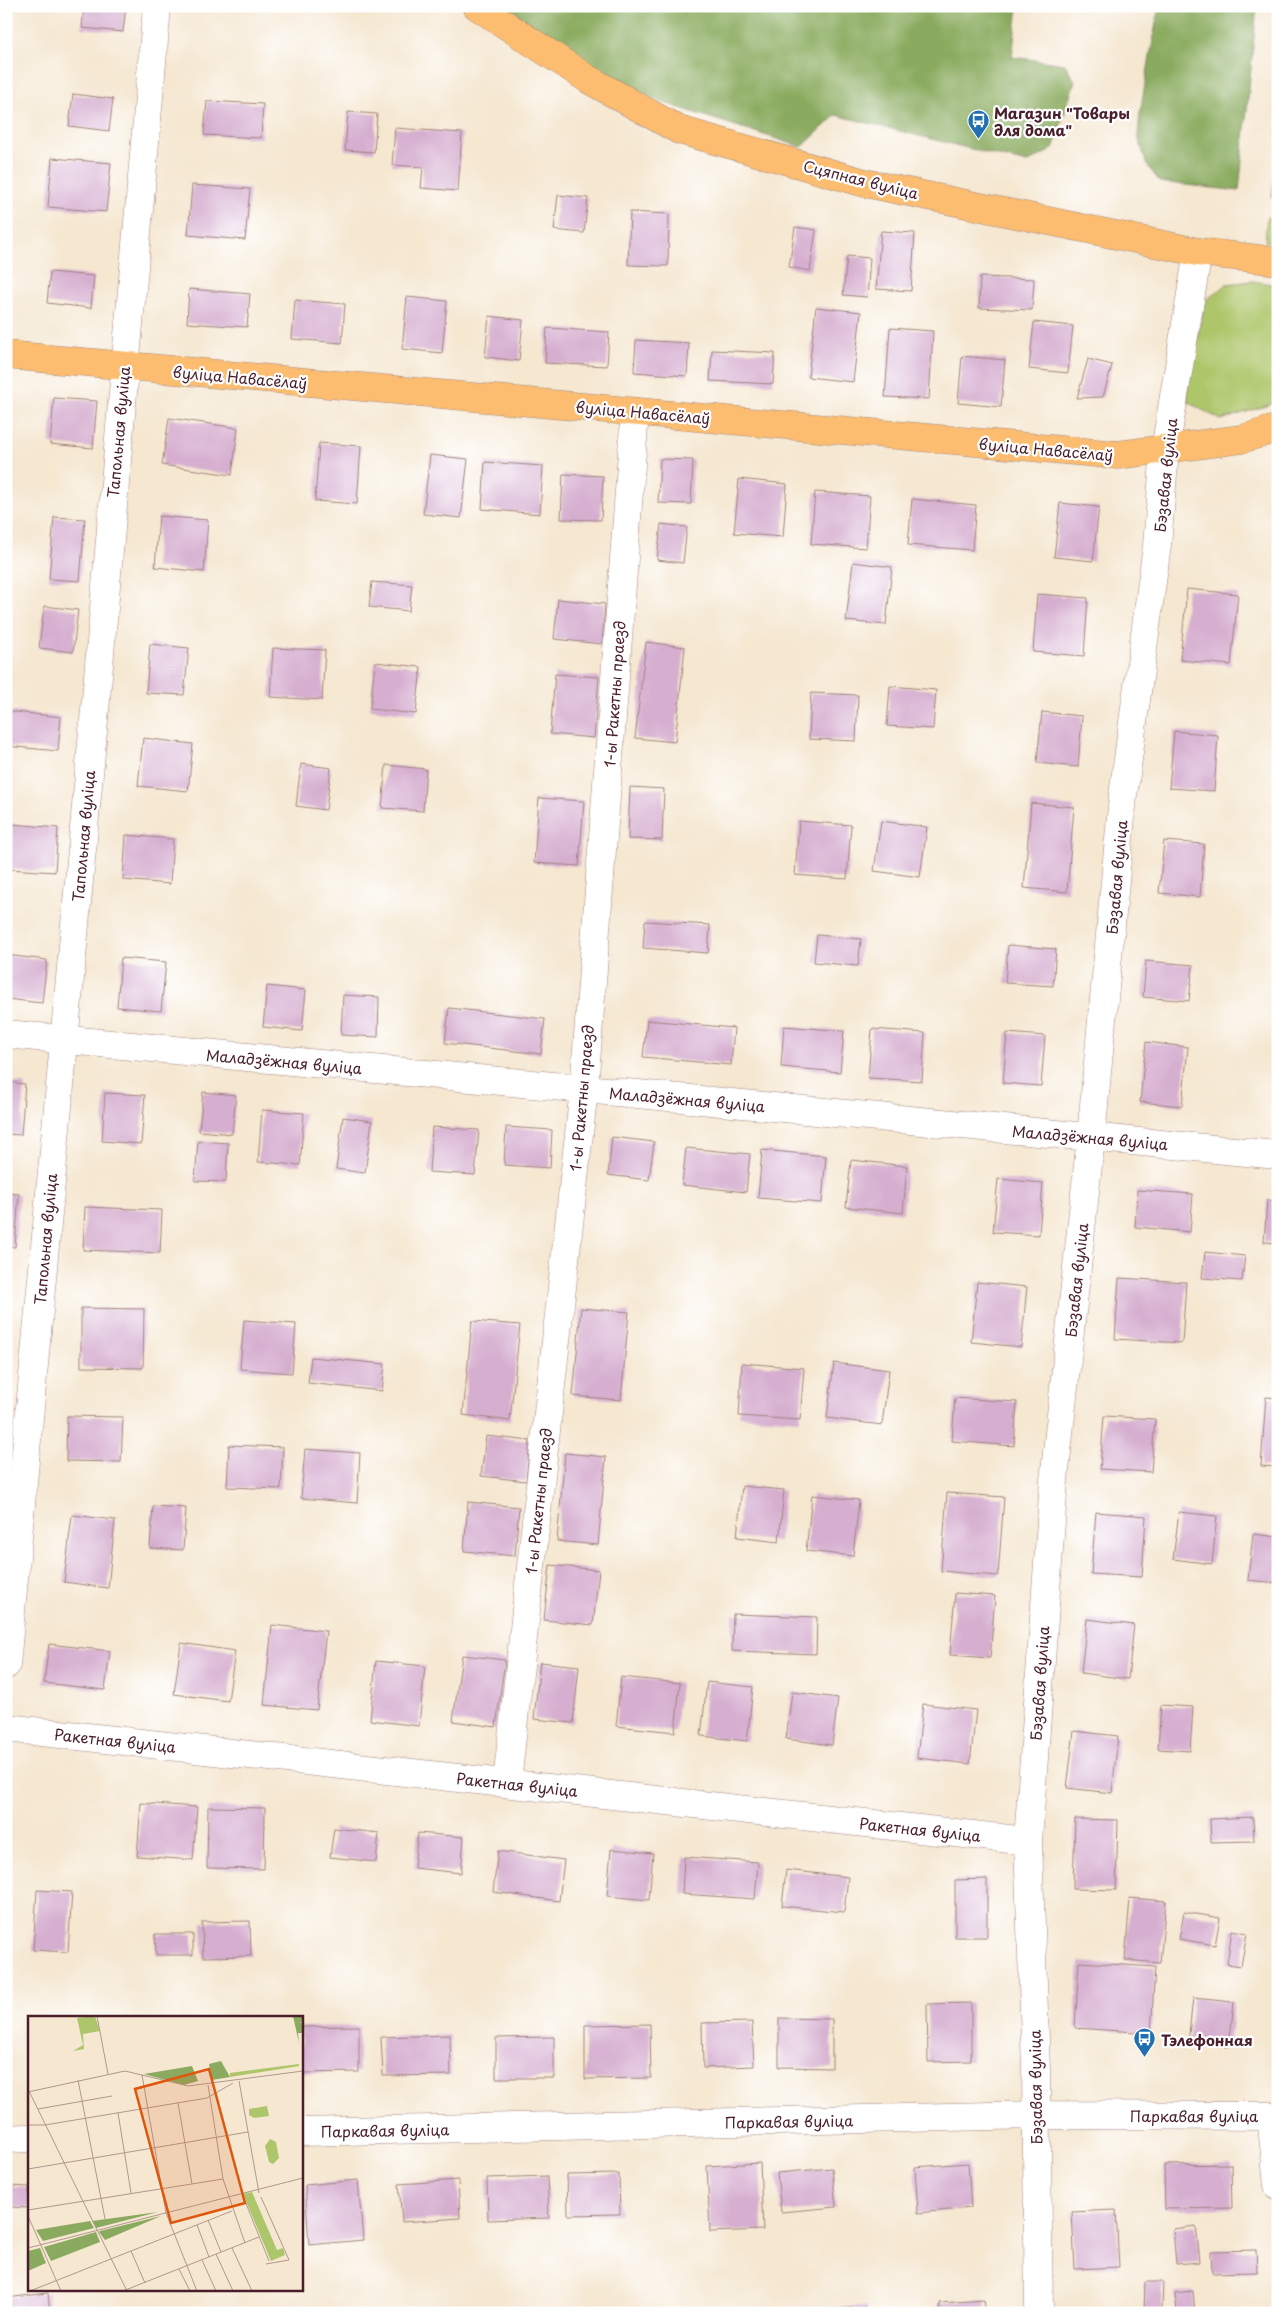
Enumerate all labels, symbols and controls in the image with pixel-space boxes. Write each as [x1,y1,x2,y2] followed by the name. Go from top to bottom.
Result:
[994,101,1130,141] place label: Магазин "Товары для дома"
[966,109,990,140] bus stop icon: Магазин "Товары для дома"
[801,154,922,205] street label: Сцяпная вуліца
[172,360,308,394] street label: вуліца Навасёлаў
[101,365,135,499] street label: Тапольная вуліца
[575,395,711,429] street label: вуліца Навасёлаў
[1148,416,1183,533] street label: Бэзавая вуліца
[978,432,1114,466] street label: вуліца Навасёлаў
[597,620,631,768] street label: 1-ы Ракетны праезд
[66,769,100,903] street label: Тапольная вуліца
[1100,818,1133,935] street label: Бэзавая вуліца
[563,1024,599,1172] street label: 1-ы Ракетны праезд
[205,1043,364,1079] street label: Маладзёжная вуліца
[608,1081,767,1117] street label: Маладзёжная вуліца
[1011,1119,1170,1155] street label: Маладзёжная вуліца
[28,1172,62,1306] street label: Тапольная вуліца
[1059,1221,1094,1338] street label: Бэзавая вуліца
[519,1427,557,1575] street label: 1-ы Ракетны праезд
[1024,1624,1055,1741] street label: Бэзавая вуліца
[53,1722,178,1758] street label: Ракетная вуліца
[455,1766,580,1802] street label: Ракетная вуліца
[858,1811,983,1847] street label: Ракетная вуліца
[28,2016,302,2292] inset map
[1133,2027,1157,2058] bus stop icon: Тэлефонная
[1161,2028,1253,2051] place label: Тэлефонная
[1022,2029,1047,2145] street label: Бэзавая вуліца
[1130,2104,1259,2127] street label: Паркавая вуліца
[724,2108,854,2134] street label: Паркавая вуліца
[320,2117,450,2143] street label: Паркавая вуліца

